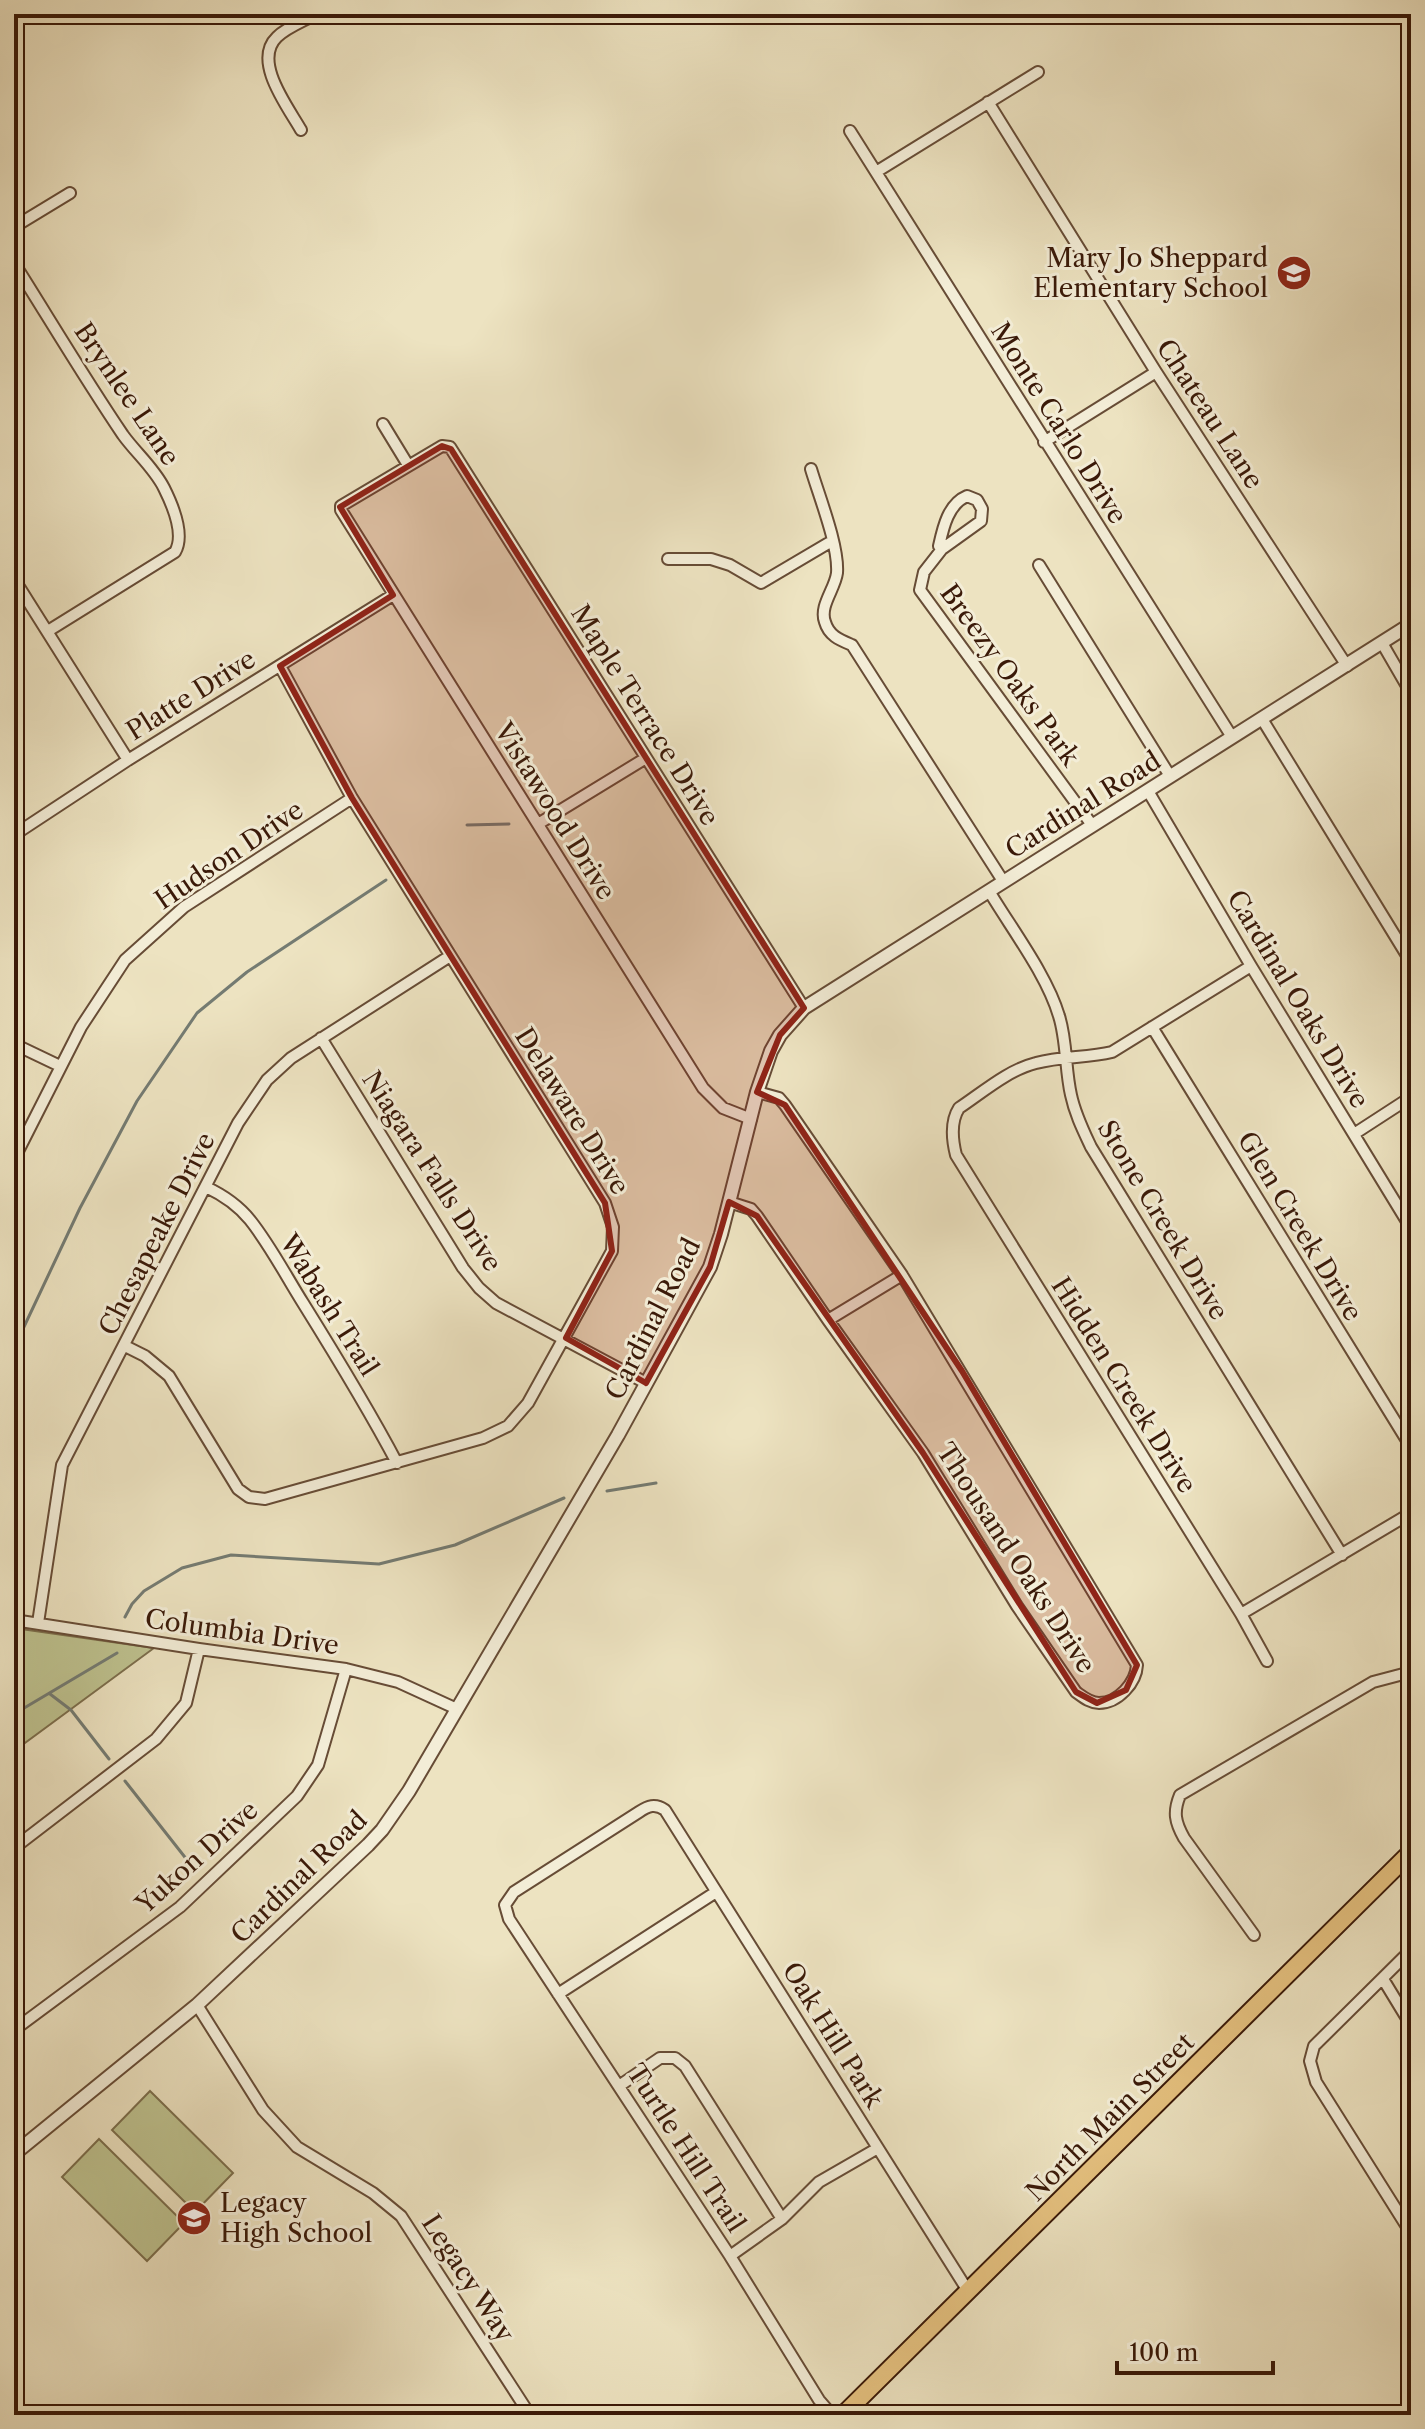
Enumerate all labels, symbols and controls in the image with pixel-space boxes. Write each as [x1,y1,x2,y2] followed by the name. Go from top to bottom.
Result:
[1033,242,1268,304] place label: Mary Jo Sheppard Elementary School
[1275,254,1313,292] school or university icon: Mary Jo Sheppard Elementary School
[984,316,1134,530] street label: Monte Carlo Drive
[68,317,186,471] street label: Brynlee Lane
[1150,333,1270,495] street label: Chateau Lane
[933,578,1087,773] street label: Breezy Oaks Park
[564,599,726,831] street label: Maple Terrace Drive
[121,643,261,747] street label: Platte Drive
[487,716,622,906] street label: Vistawood Drive
[999,744,1167,865] street label: Cardinal Road
[149,794,309,916] street label: Hudson Drive
[1220,884,1376,1114] street label: Cardinal Oaks Drive
[508,1022,636,1200] street label: Delaware Drive
[355,1065,509,1277] street label: Niagara Falls Drive
[1091,1114,1235,1326] street label: Stone Creek Drive
[1231,1126,1369,1326] street label: Glen Creek Drive
[92,1127,222,1341] street label: Chesapeake Drive
[272,1227,385,1382] street label: Wabash Trail
[599,1233,708,1405] street label: Cardinal Road
[1045,1271,1203,1499] street label: Hidden Creek Drive
[930,1437,1102,1679] street label: Thousand Oaks Drive
[143,1603,341,1661] street label: Columbia Drive
[129,1794,265,1921] street label: Yukon Drive
[224,1804,374,1950] street label: Cardinal Road
[775,1956,891,2115] street label: Oak Hill Park
[1019,2026,1201,2208] street label: North Main Street
[620,2058,752,2238] street label: Turtle Hill Trail
[220,2187,372,2249] place label: Legacy High School
[175,2199,213,2237] school or university icon: Legacy High School
[415,2208,521,2348] street label: Legacy Way
[1117,2325,1273,2375] scale bar
[1129,2338,1198,2367] text: 100 m

